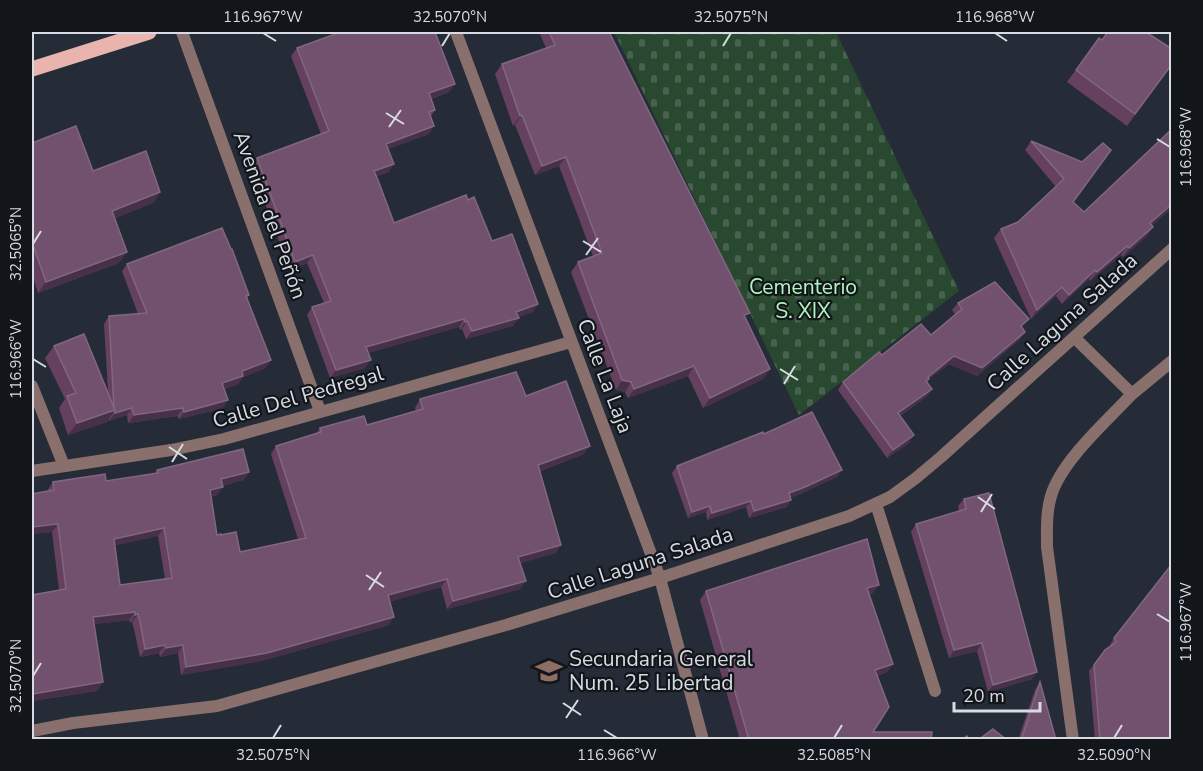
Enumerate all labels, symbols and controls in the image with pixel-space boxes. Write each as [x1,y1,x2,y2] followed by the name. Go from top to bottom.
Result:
[223,7,303,27] text: 116.967°W
[413,7,487,27] text: 32.5070°N
[694,7,768,27] text: 32.5075°N
[955,7,1035,27] text: 116.968°W
[1176,107,1196,187] text: 116.968°W
[227,127,313,303] street label: Avenida del Peñón
[6,207,26,281] text: 32.5065°N
[981,247,1143,397] street label: Calle Laguna Salada
[749,273,857,325] park label: Cementerio S. XIX
[570,315,640,437] street label: Calle La Laja
[6,319,26,399] text: 116.966°W
[209,359,387,435] street label: Calle Del Pedregal
[544,520,736,606] street label: Calle Laguna Salada
[1176,582,1196,662] text: 116.967°W
[6,639,26,713] text: 32.5070°N
[569,645,754,697] place label: Secundaria General Num. 25 Libertad
[534,656,564,686] school or university icon: Secundaria General Num. 25 Libertad
[954,675,1040,713] scale bar
[963,684,1005,708] text: 20 m
[236,745,310,765] text: 32.5075°N
[577,745,657,765] text: 116.966°W
[797,745,871,765] text: 32.5085°N
[1077,745,1151,765] text: 32.5090°N

